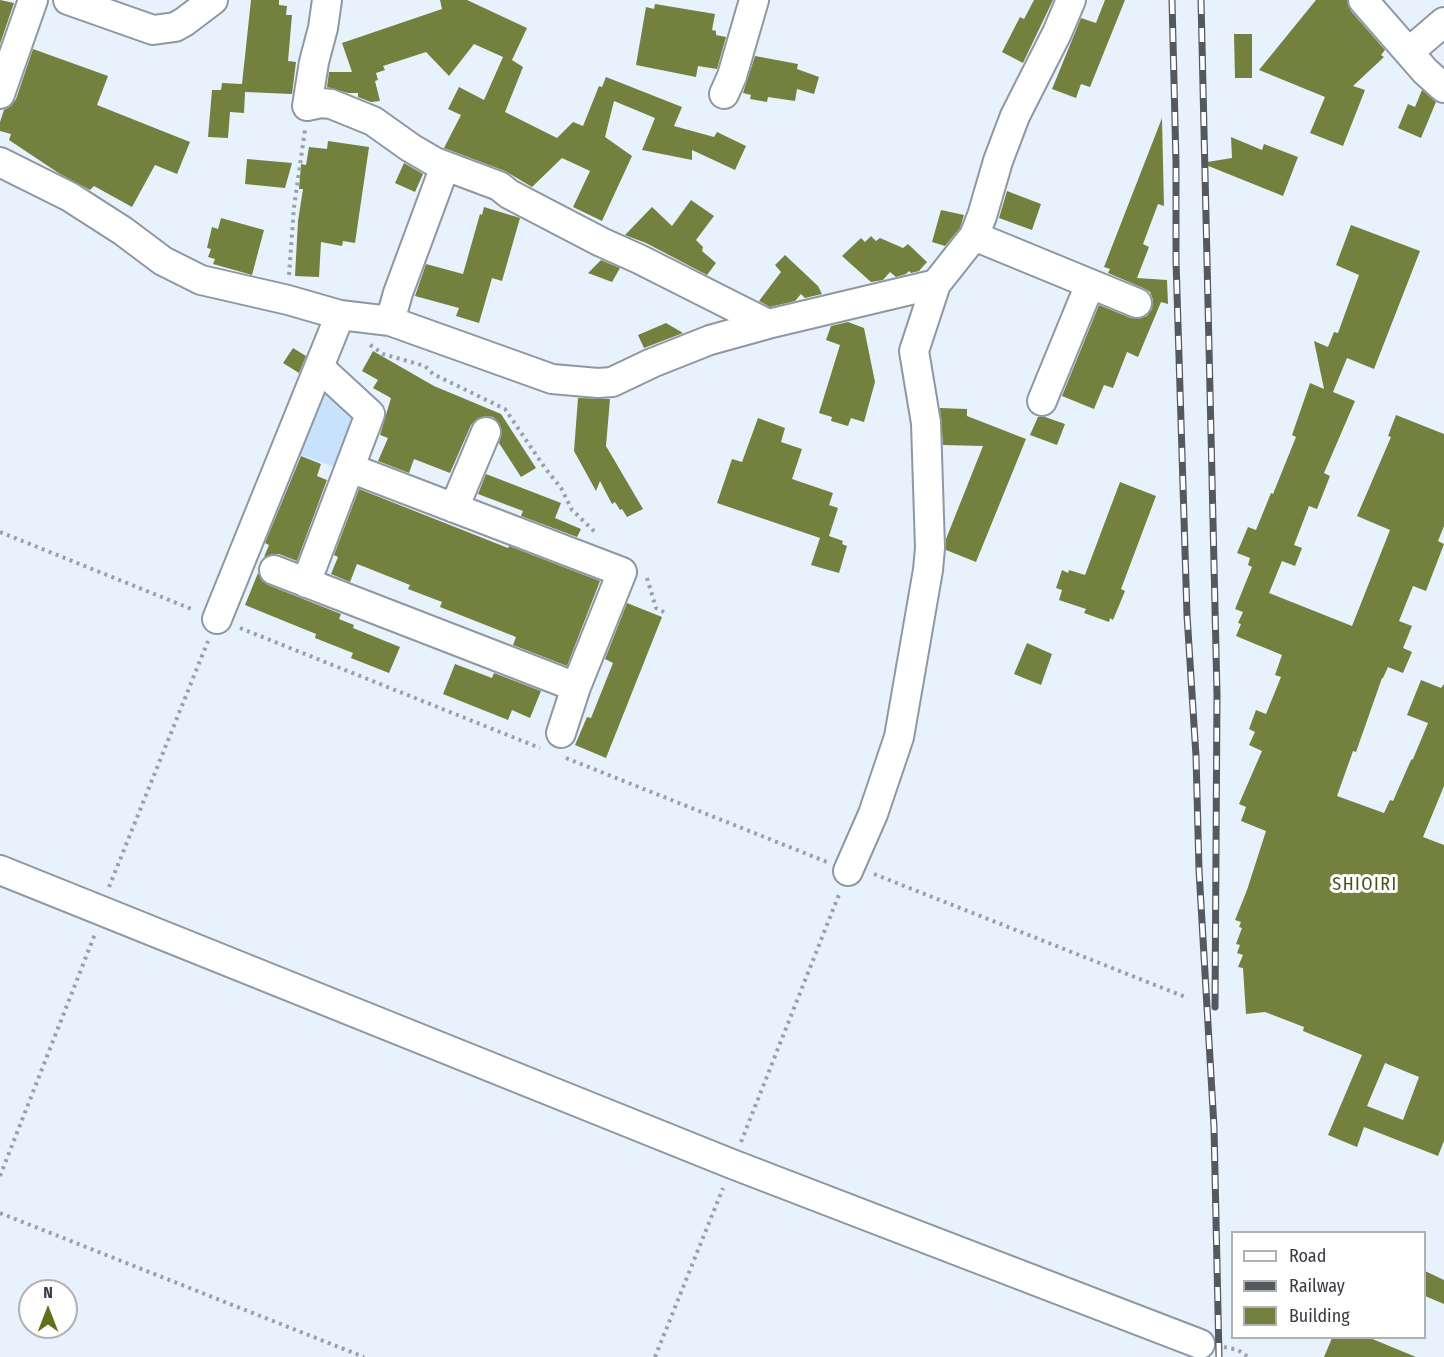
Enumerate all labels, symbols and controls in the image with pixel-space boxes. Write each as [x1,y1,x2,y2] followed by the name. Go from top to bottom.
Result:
[1332,874,1398,896] district label: SHIOIRI
[1231,1231,1426,1339] legend
[1289,1245,1326,1267] text: Road
[1289,1275,1345,1297] text: Railway
[18,1279,78,1339] north arrow
[43,1283,53,1302] text: N
[1289,1305,1350,1327] text: Building

